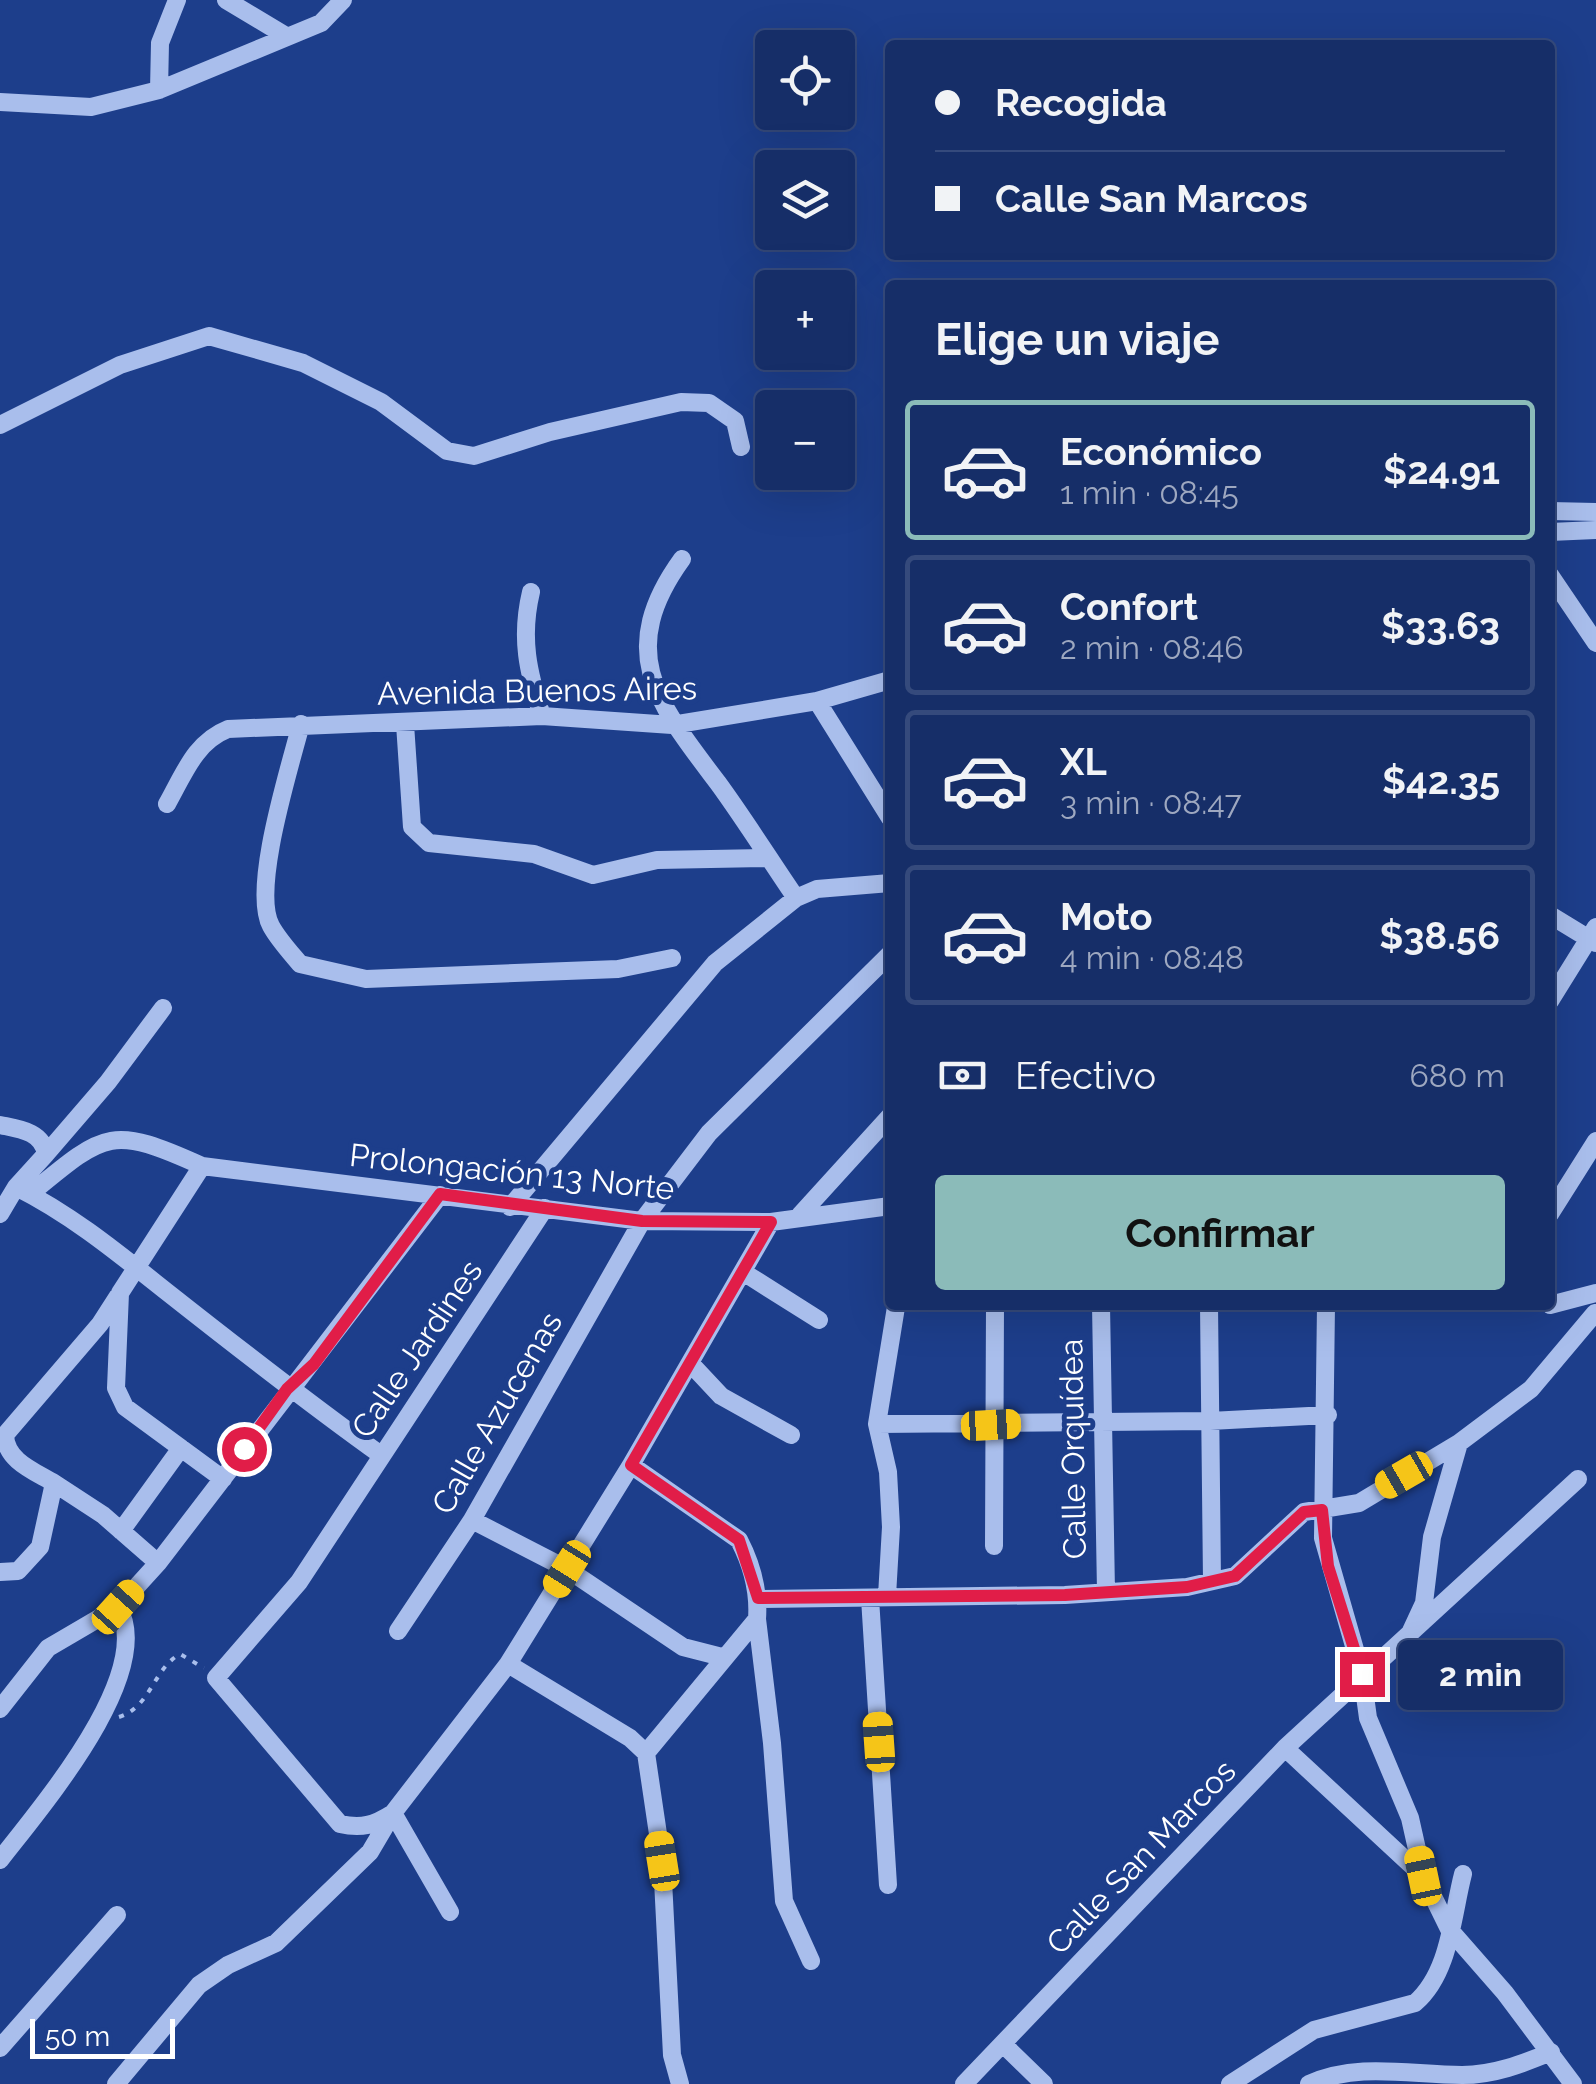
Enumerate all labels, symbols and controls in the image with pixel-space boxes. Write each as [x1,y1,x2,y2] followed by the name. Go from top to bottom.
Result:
[755,30,855,490] map controls
[755,30,855,130] button: locate
[995,80,1167,125] text: Recogida
[755,150,855,250] button: layers
[995,176,1308,221] text: Calle San Marcos
[755,270,855,370] button: +
[935,313,1219,366] text: Elige un viaje
[755,390,855,490] button: −
[940,425,1030,515] icon: car
[1060,429,1262,474] text: Económico
[1383,448,1500,493] text: $24.91
[1060,474,1239,511] text: 1 min · 08:45
[940,580,1030,670] icon: car
[1060,584,1198,629] text: Confort
[1381,603,1500,648] text: $33.63
[1060,629,1244,666] text: 2 min · 08:46
[377,669,697,712] street label: Avenida Buenos Aires
[940,735,1030,825] icon: car
[1060,739,1107,784] text: XL
[1382,758,1500,803] text: $42.35
[1060,784,1242,821] text: 3 min · 08:47
[940,890,1030,980] icon: car
[1060,894,1153,939] text: Moto
[1379,913,1500,958] text: $38.56
[1060,939,1244,976] text: 4 min · 08:48
[935,1048,990,1103] icon: cash
[1015,1053,1156,1098] text: Efectivo
[1410,1057,1505,1094] text: 680 m
[348,1136,676,1207] street label: Prolongación 13 Norte
[935,1175,1505,1290] button: Confirmar
[344,1253,490,1444] street label: Calle Jardines
[424,1305,569,1520] street label: Calle Azucenas
[1052,1339,1093,1559] street label: Calle Orquídea
[960,1408,1022,1442] car
[222,1427,267,1472] route start
[1371,1447,1437,1503] car
[538,1536,596,1602] car
[87,1575,149,1639] car
[1397,1639,1562,1709] callout: 2 min
[1340,1652,1385,1697] route end
[1439,1656,1522,1693] text: 2 min
[862,1711,896,1773] car
[1039,1752,1243,1961] street label: Calle San Marcos
[642,1829,682,1893] car
[1402,1844,1444,1908] car
[30,2014,175,2058] scale bar
[45,2020,110,2053] text: 50 m

